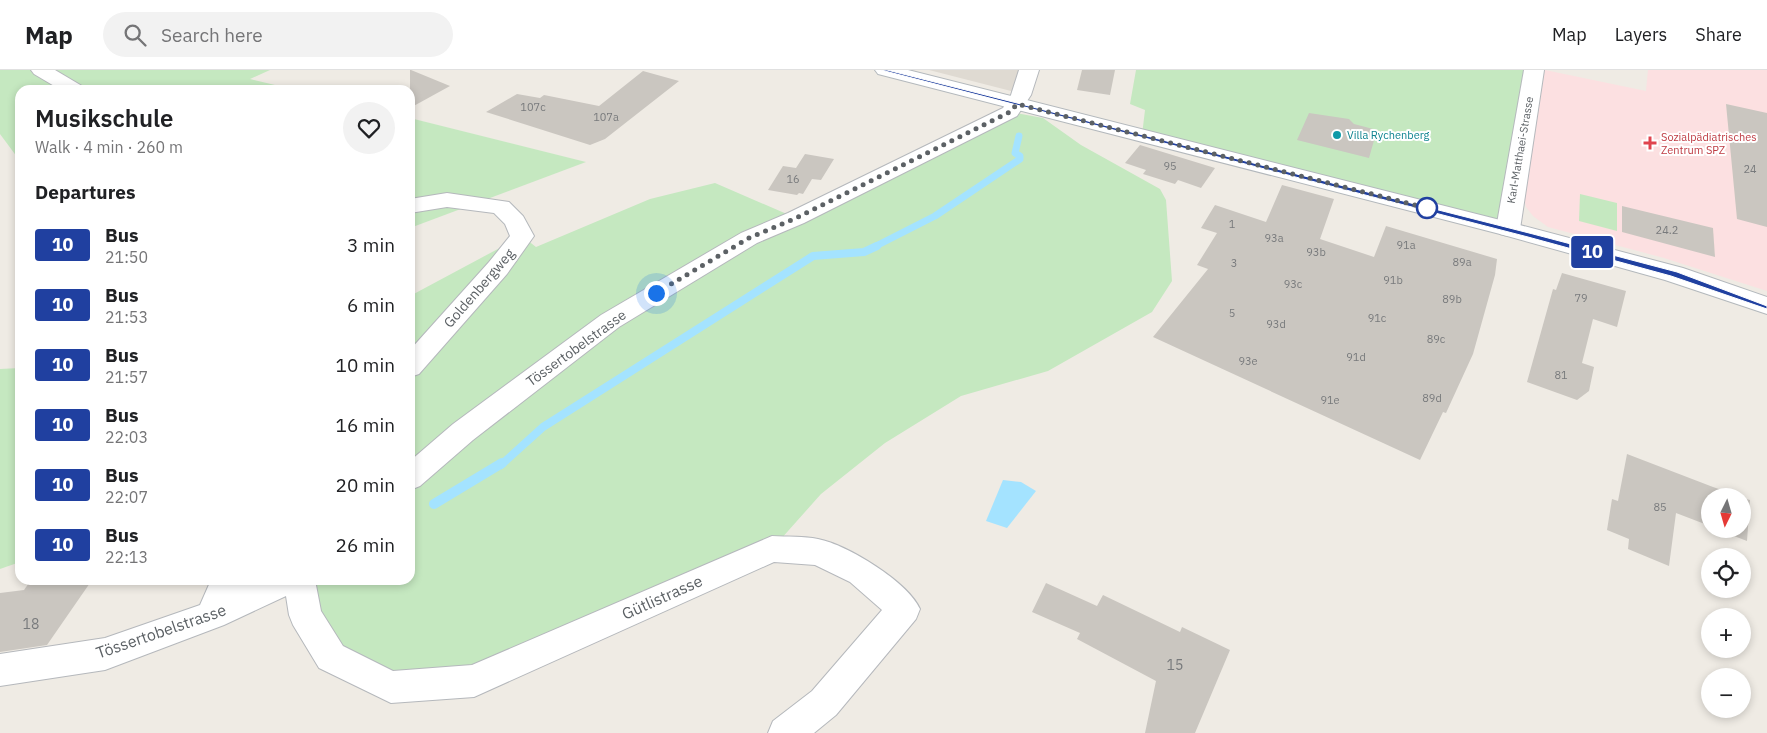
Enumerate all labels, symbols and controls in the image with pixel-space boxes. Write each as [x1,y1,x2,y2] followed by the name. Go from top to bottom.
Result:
[103,12,453,57] search box
[25,19,73,51] text: Map
[121,21,149,49] icon: search
[161,23,263,47] text: Search here
[1552,23,1587,46] text: Map
[1615,23,1667,46] text: Layers
[1695,23,1742,46] text: Share
[1504,95,1536,205] street label: Karl-Matthaei-Strasse
[520,100,546,114] house number: 107c
[35,102,174,134] text: Musikschule
[343,102,395,154] button: heart
[593,110,619,124] house number: 107a
[1347,128,1430,142] place label: Villa Rychenberg
[1331,129,1343,141] marker: Villa Rychenberg
[1661,130,1757,157] place label: Sozialpädiatrisches Zentrum SPZ
[1643,136,1657,150] marker: Sozialpädiatrisches Zentrum SPZ
[35,137,183,157] text: Walk · 4 min · 260 m
[1163,159,1177,173] house number: 95
[1743,162,1757,176] house number: 24
[786,172,800,186] house number: 16
[35,180,135,204] text: Departures
[1416,197,1438,219] unlabelled marker
[1229,217,1236,231] house number: 1
[105,223,139,247] text: Bus
[1656,223,1678,237] house number: 24.2
[1264,231,1284,245] house number: 93a
[52,233,73,256] text: 10
[347,233,395,257] text: 3 min
[1570,236,1614,268] line badge: 10
[1396,238,1416,252] house number: 91a
[1581,240,1603,263] text: 10
[440,244,519,331] street label: Goldenbergweg
[1306,245,1326,259] house number: 93b
[105,247,148,267] text: 21:50
[1452,255,1472,269] house number: 89a
[1231,256,1237,270] house number: 3
[1383,273,1403,287] house number: 91b
[1284,277,1303,291] house number: 93c
[644,281,669,306] your location
[105,283,139,307] text: Bus
[1574,291,1588,305] house number: 79
[1442,292,1462,306] house number: 89b
[52,293,73,316] text: 10
[347,293,395,317] text: 6 min
[523,306,630,390] street label: Tössertobelstrasse
[1229,306,1235,320] house number: 5
[105,307,148,327] text: 21:53
[1368,311,1387,325] house number: 91c
[1266,317,1286,331] house number: 93d
[1427,332,1446,346] house number: 89c
[105,343,139,367] text: Bus
[1346,350,1366,364] house number: 91d
[52,353,73,376] text: 10
[336,353,395,377] text: 10 min
[1238,354,1258,368] house number: 93e
[105,367,148,387] text: 21:57
[1554,368,1568,382] house number: 81
[1422,391,1442,405] house number: 89d
[1320,393,1340,407] house number: 91e
[105,403,139,427] text: Bus
[52,413,73,436] text: 10
[336,413,395,437] text: 16 min
[105,427,148,447] text: 22:03
[105,463,139,487] text: Bus
[52,473,73,496] text: 10
[336,473,395,497] text: 20 min
[105,487,148,507] text: 22:07
[1701,488,1751,538] north arrow
[1701,488,1751,718] map controls
[1653,500,1667,514] house number: 85
[105,523,139,547] text: Bus
[52,533,73,556] text: 10
[336,533,395,557] text: 26 min
[105,547,148,567] text: 22:13
[1701,548,1751,598] button: locate
[619,570,706,624] street label: Gütlistrasse
[93,599,229,663] street label: Tössertobelstrasse
[1701,608,1751,658] button: +
[23,615,39,633] house number: 18
[1167,656,1183,674] house number: 15
[1701,668,1751,718] button: −

